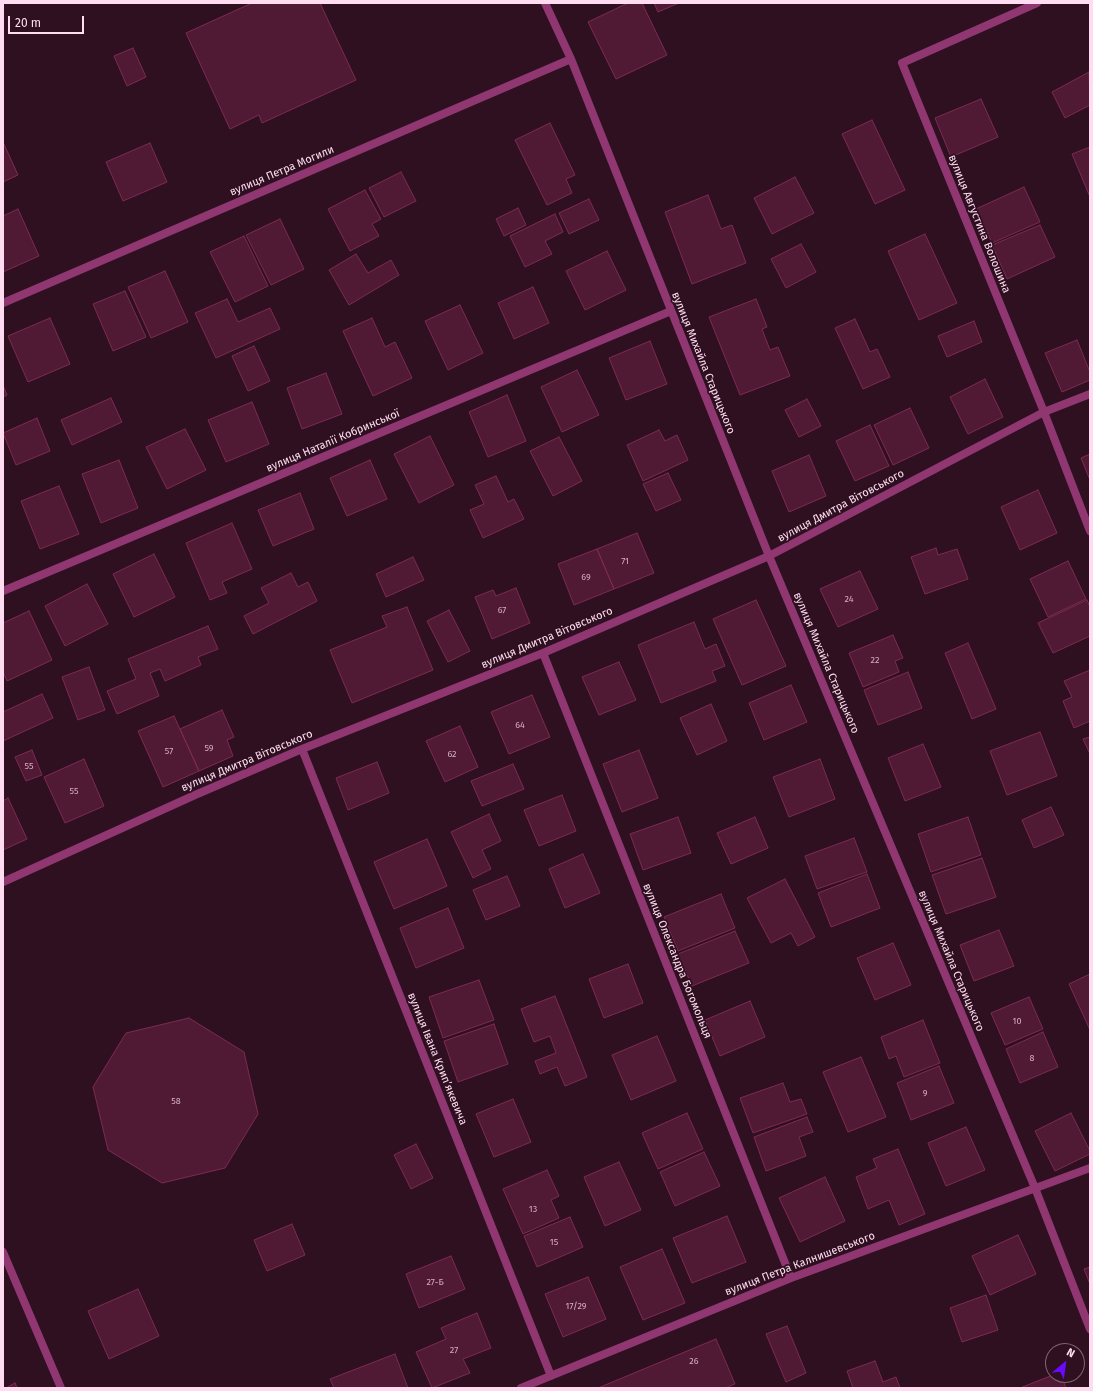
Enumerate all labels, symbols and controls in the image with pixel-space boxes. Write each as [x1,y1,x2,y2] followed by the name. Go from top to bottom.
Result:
[10,8,86,34] scale bar
[15,16,41,30] text: 20 m
[228,143,336,199] street label: вулиця Петра Могили
[945,153,1013,295] street label: вулиця Августина Волошина
[668,290,738,436] street label: вулиця Михайла Старицького
[264,407,402,475] street label: вулиця Наталії Кобринської
[775,467,907,545] street label: вулиця Дмитра Вітовського
[621,556,629,566] house number: 71
[581,572,591,582] house number: 69
[790,590,862,736] street label: вулиця Михайла Старицького
[845,594,853,604] house number: 24
[479,604,615,672] street label: вулиця Дмитра Вітовського
[498,605,506,615] house number: 67
[871,655,879,665] house number: 22
[515,720,525,730] house number: 64
[179,727,315,795] street label: вулиця Дмитра Вітовського
[204,743,214,753] house number: 59
[165,746,173,756] house number: 57
[447,749,457,759] house number: 62
[25,761,33,771] house number: 55
[70,786,78,796] house number: 55
[640,882,714,1040] street label: вулиця Олександра Богомольця
[915,888,987,1034] street label: вулиця Михайла Старицького
[404,991,470,1127] street label: вулиця Івана Крипʼякевича
[1013,1016,1021,1026] house number: 10
[1030,1053,1034,1063] house number: 8
[923,1088,927,1098] house number: 9
[171,1096,181,1106] house number: 58
[529,1204,537,1214] house number: 13
[723,1229,877,1299] street label: вулиця Петра Калнишевського
[550,1237,558,1247] house number: 15
[426,1277,444,1287] house number: 27-Б
[566,1301,586,1311] house number: 17/29
[1045,1343,1085,1383] north arrow
[450,1345,458,1355] house number: 27
[1064,1345,1077,1360] text: N
[689,1356,699,1366] house number: 26

